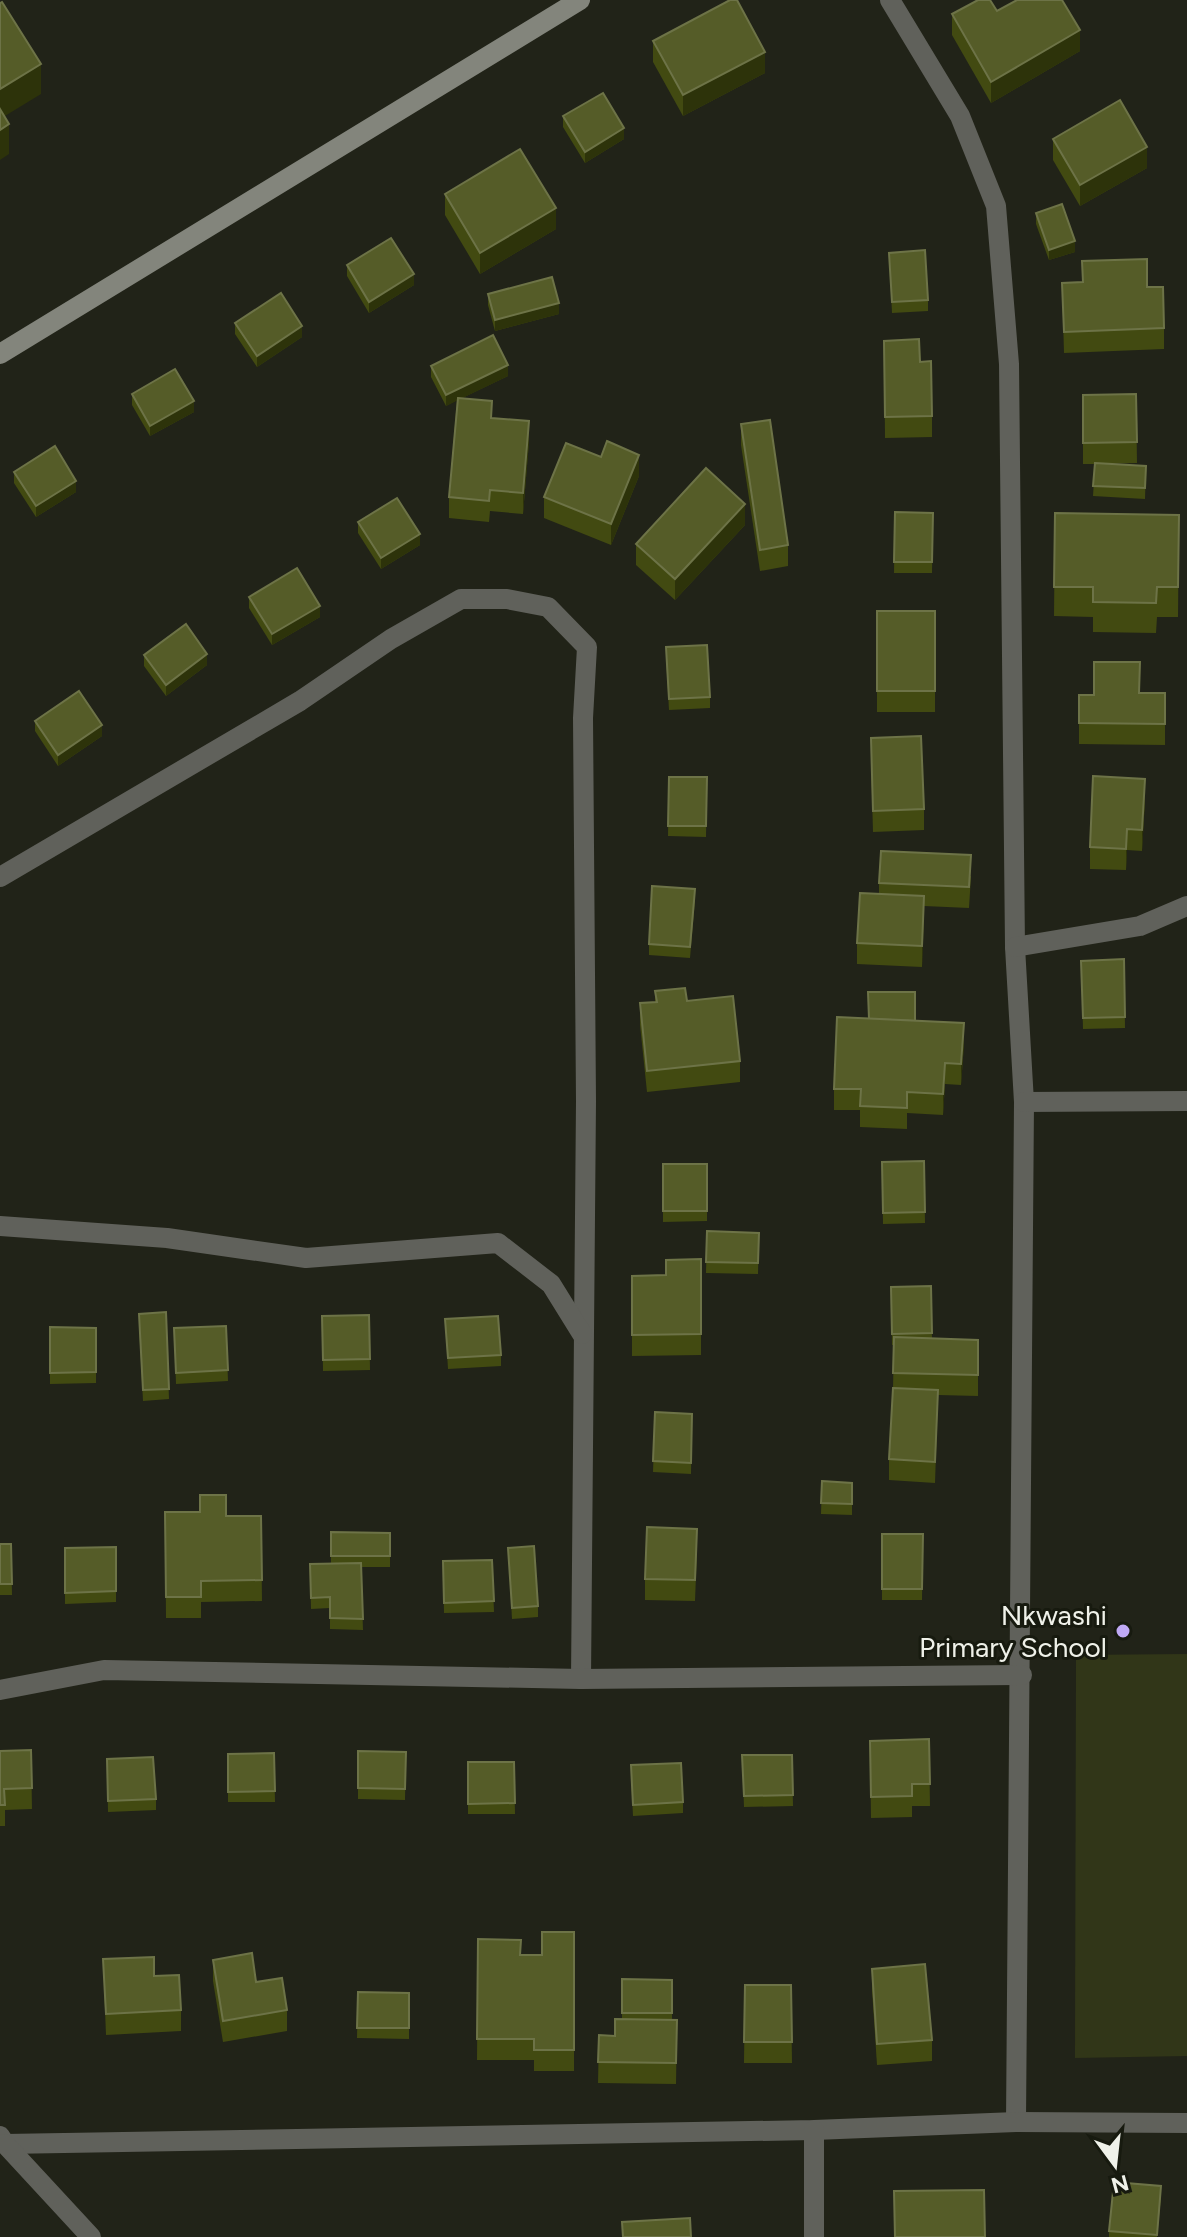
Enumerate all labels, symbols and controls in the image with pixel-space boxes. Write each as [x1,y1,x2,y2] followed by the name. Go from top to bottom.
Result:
[919,1598,1107,1664] place label: Nkwashi Primary School
[1114,1622,1132,1640] marker: Nkwashi Primary School
[1075,2125,1155,2205] north arrow
[1108,2169,1132,2199] text: N

